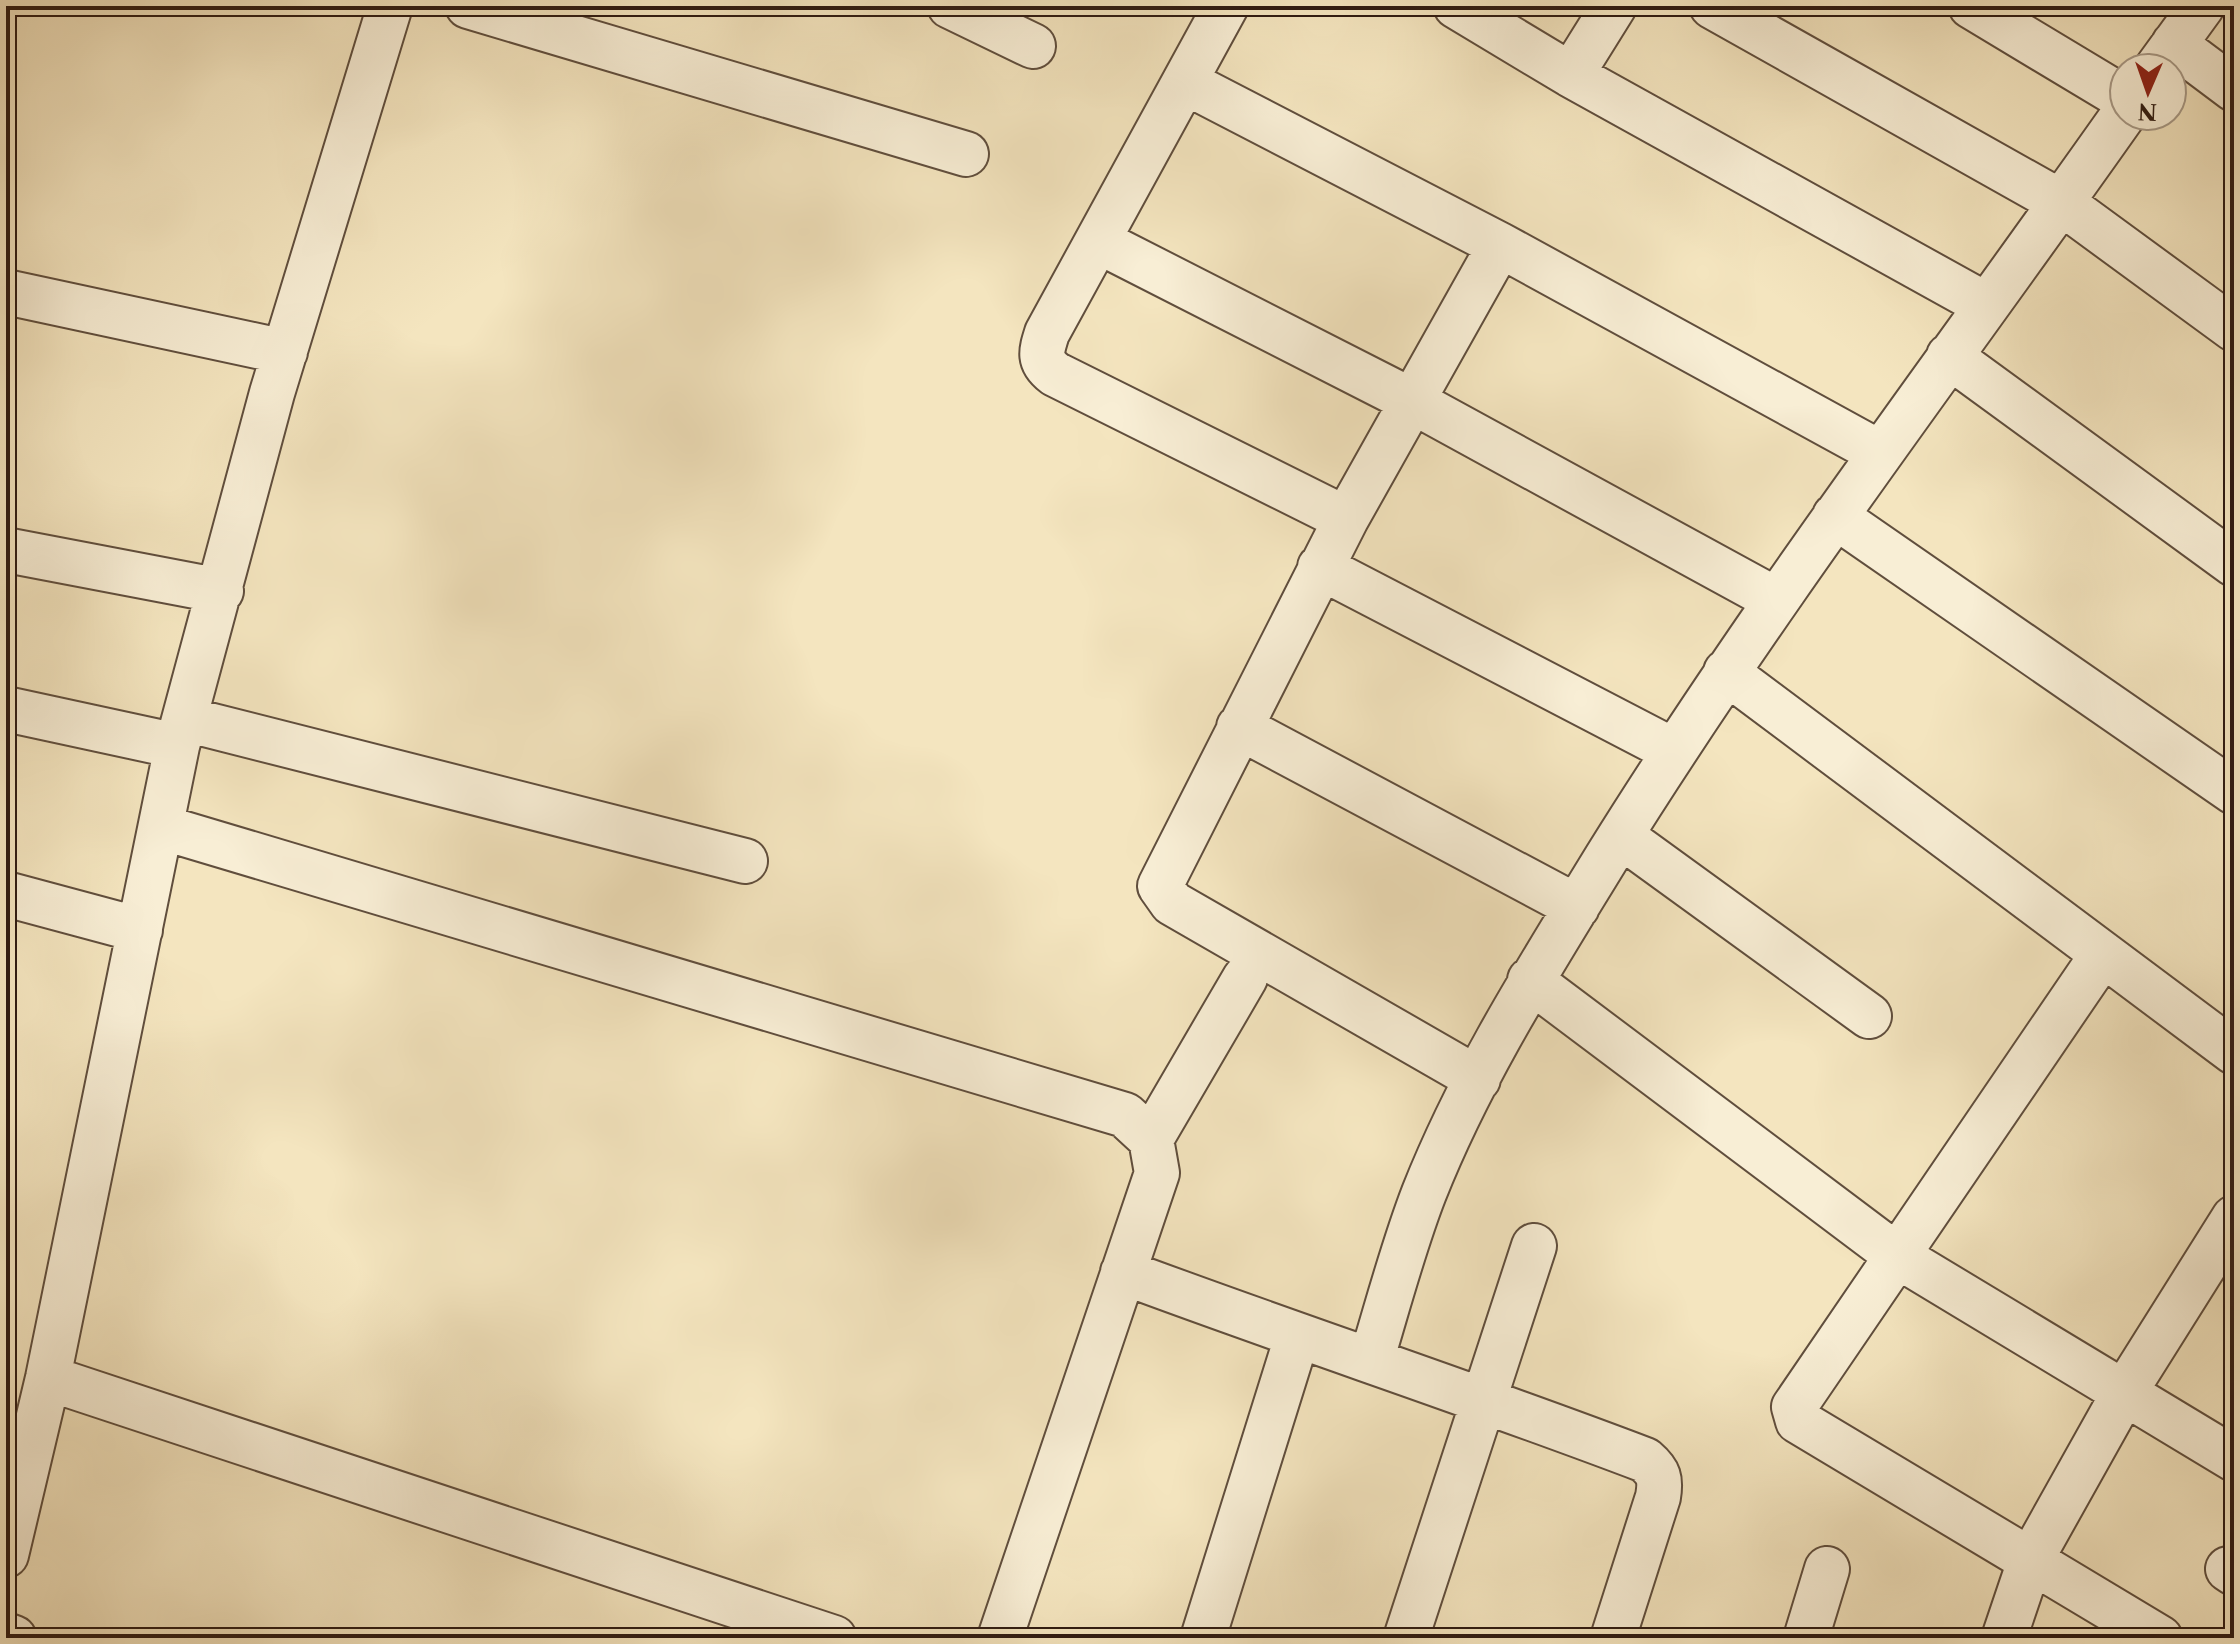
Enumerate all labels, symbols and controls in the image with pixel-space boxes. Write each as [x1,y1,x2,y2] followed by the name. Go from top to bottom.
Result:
[2108,52,2188,132] north arrow
[2137,98,2157,125] text: N

